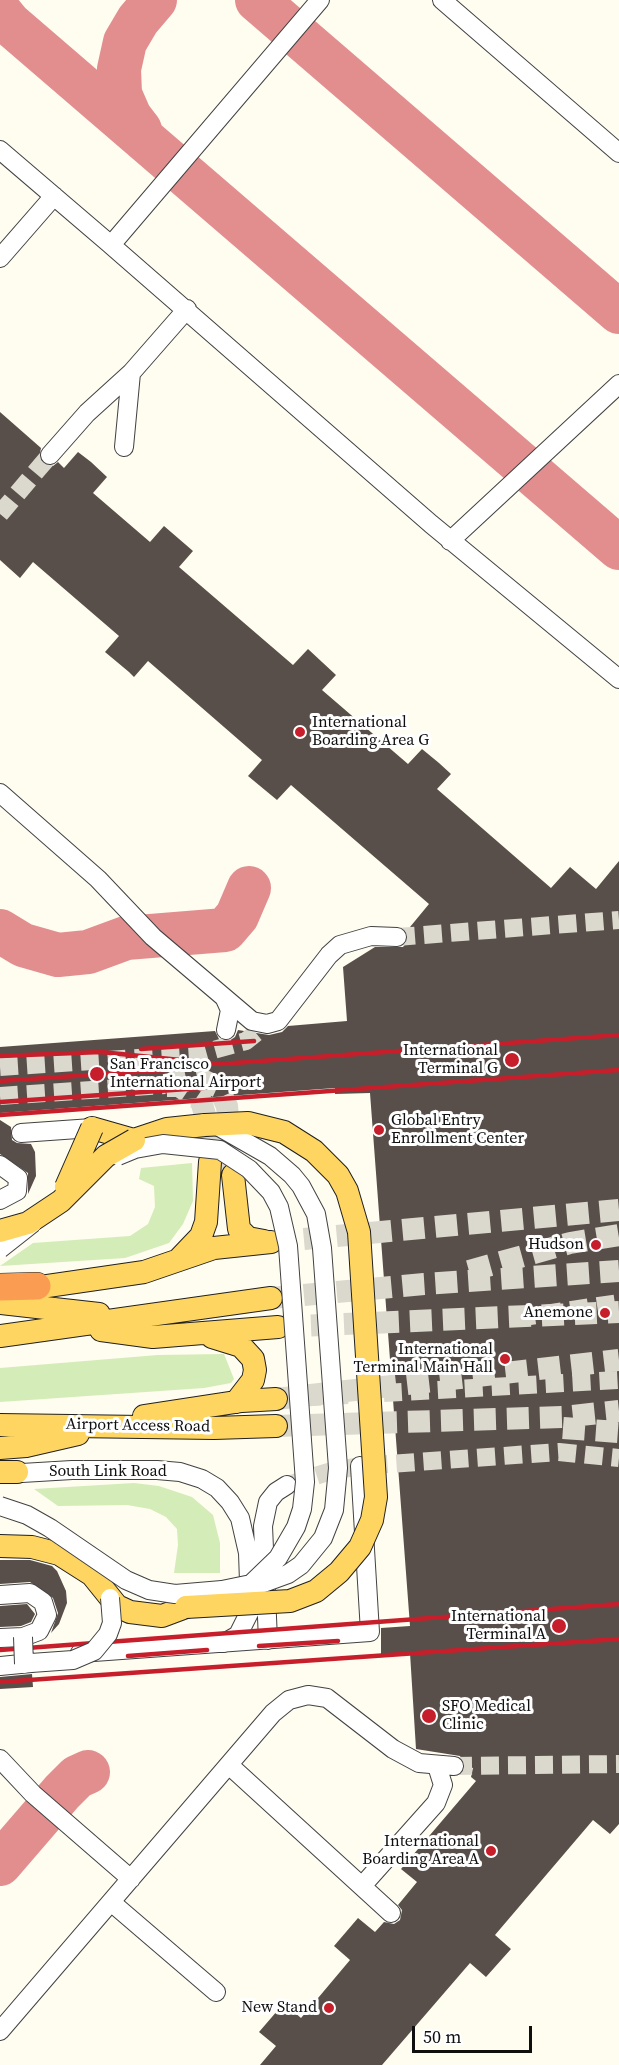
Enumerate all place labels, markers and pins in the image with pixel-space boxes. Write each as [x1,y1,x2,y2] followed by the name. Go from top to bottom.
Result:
[312,713,429,751] place label: International Boarding Area G
[293,725,307,739] marker: International Boarding Area G
[403,1041,498,1079] place label: International Terminal G
[503,1051,521,1069] marker: International Terminal G
[110,1055,261,1093] place label: San Francisco International Airport
[88,1065,106,1083] marker: San Francisco International Airport
[391,1111,524,1149] place label: Global Entry Enrollment Center
[372,1123,386,1137] marker: Global Entry Enrollment Center
[528,1235,584,1255] place label: Hudson
[589,1238,603,1252] marker: Hudson
[523,1303,593,1323] place label: Anemone
[598,1306,612,1320] marker: Anemone
[354,1340,493,1378] place label: International Terminal Main Hall
[498,1352,512,1366] marker: International Terminal Main Hall
[451,1607,546,1645] place label: International Terminal A
[550,1617,568,1635] marker: International Terminal A
[442,1697,531,1735] place label: SFO Medical Clinic
[420,1707,438,1725] marker: SFO Medical Clinic
[362,1832,479,1870] place label: International Boarding Area A
[484,1844,498,1858] marker: International Boarding Area A
[241,1998,317,2018] place label: New Stand
[322,2001,336,2015] marker: New Stand

